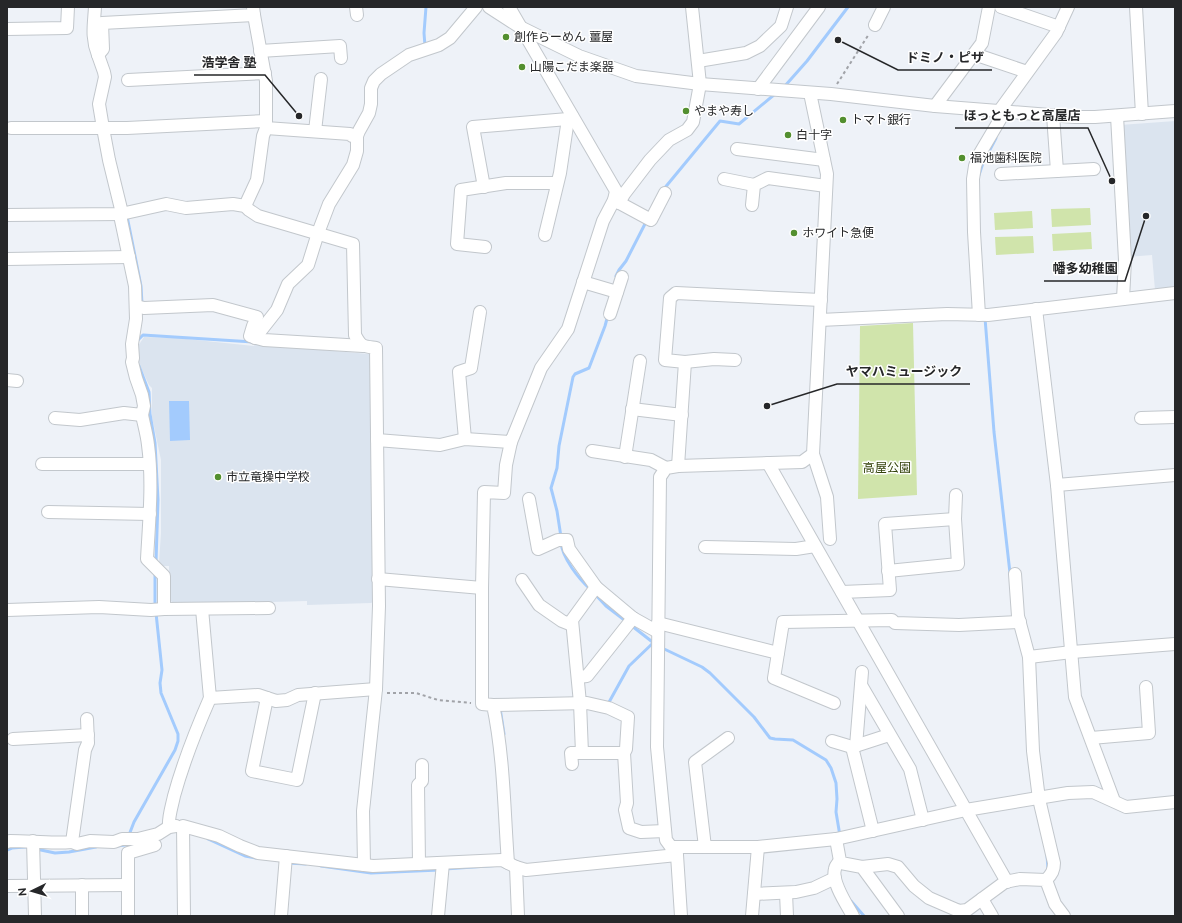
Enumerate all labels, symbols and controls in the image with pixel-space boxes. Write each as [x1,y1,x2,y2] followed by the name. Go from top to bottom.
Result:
[514,30,613,44] place label: 創作らーめん 薑屋
[501,32,511,42] marker: 創作らーめん 薑屋
[898,45,992,70] callout: ドミノ・ピザ
[194,50,265,75] callout: 浩学舎 塾
[906,50,984,65] text: ドミノ・ピザ
[201,55,257,70] text: 浩学舎 塾
[530,60,614,74] place label: 山陽こだま楽器
[517,62,527,72] marker: 山陽こだま楽器
[955,103,1088,128] callout: ほっともっと高屋店
[694,104,754,118] place label: やまや寿し
[681,106,691,116] marker: やまや寿し
[963,108,1081,123] text: ほっともっと高屋店
[851,113,911,127] place label: トマト銀行
[838,115,848,125] marker: トマト銀行
[796,128,832,142] place label: 白十字
[783,130,793,140] marker: 白十字
[970,151,1042,165] place label: 福池歯科医院
[957,153,967,163] marker: 福池歯科医院
[802,226,874,240] place label: ホワイト急便
[789,228,799,238] marker: ホワイト急便
[1044,256,1125,281] callout: 幡多幼稚園
[1052,261,1118,276] text: 幡多幼稚園
[837,359,970,384] callout: ヤマハミュージック
[846,364,962,379] text: ヤマハミュージック
[863,461,911,475] park label: 高屋公園
[226,470,310,484] place label: 市立竜操中学校
[213,472,223,482] marker: 市立竜操中学校
[12,871,52,911] north arrow
[16,887,29,897] text: N

